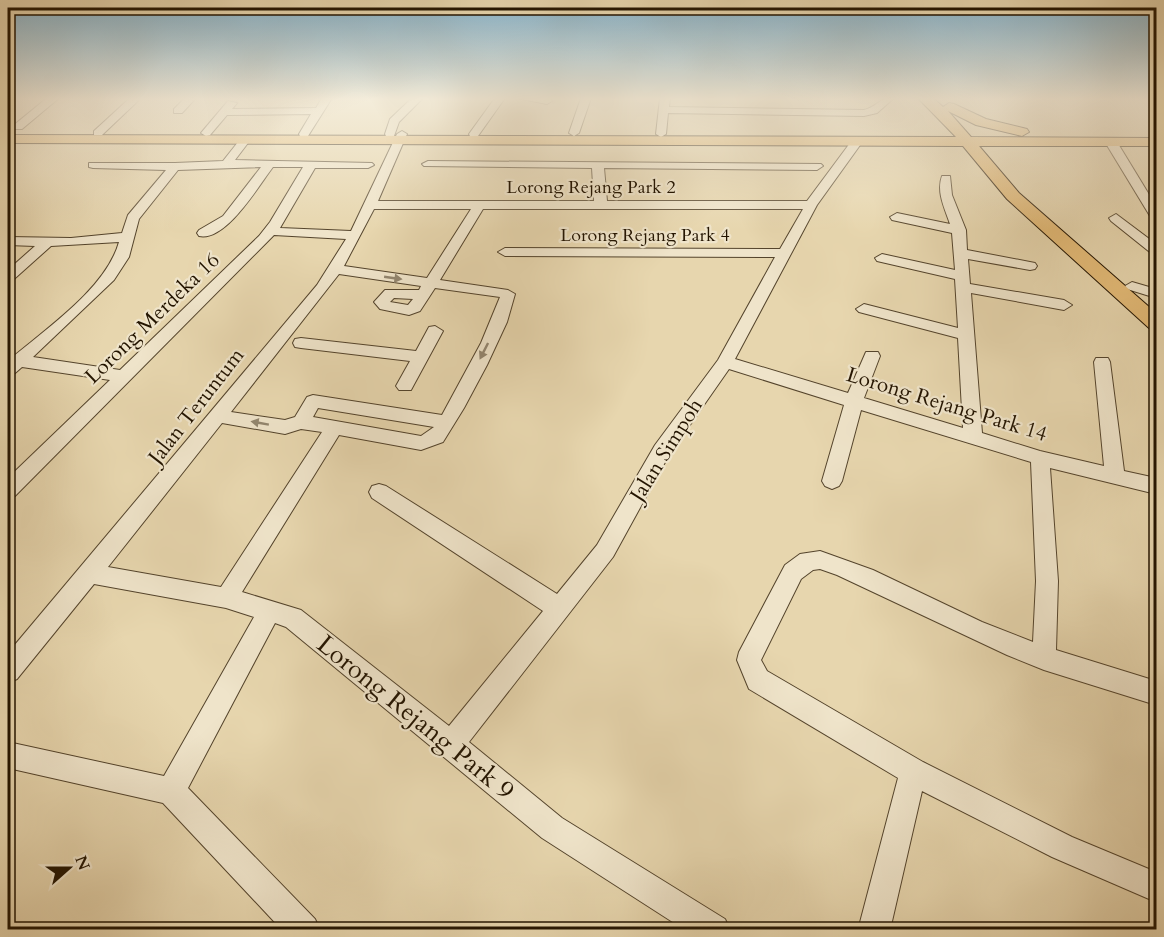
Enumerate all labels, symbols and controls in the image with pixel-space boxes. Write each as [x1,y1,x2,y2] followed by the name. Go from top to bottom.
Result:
[506,175,676,200] street label: Lorong Rejang Park 2
[560,223,730,248] street label: Lorong Rejang Park 4
[78,246,226,390] street label: Lorong Merdeka 16
[384,274,403,283] one-way arrow
[140,342,251,473] street label: Jalan Teruntum
[479,343,489,360] one-way arrow
[843,360,1051,449] street label: Lorong Rejang Park 14
[622,393,710,510] street label: Jalan Simpoh
[250,418,269,427] one-way arrow
[310,627,522,808] street label: Lorong Rejang Park 9
[39,838,99,898] north arrow
[69,853,95,874] text: N

